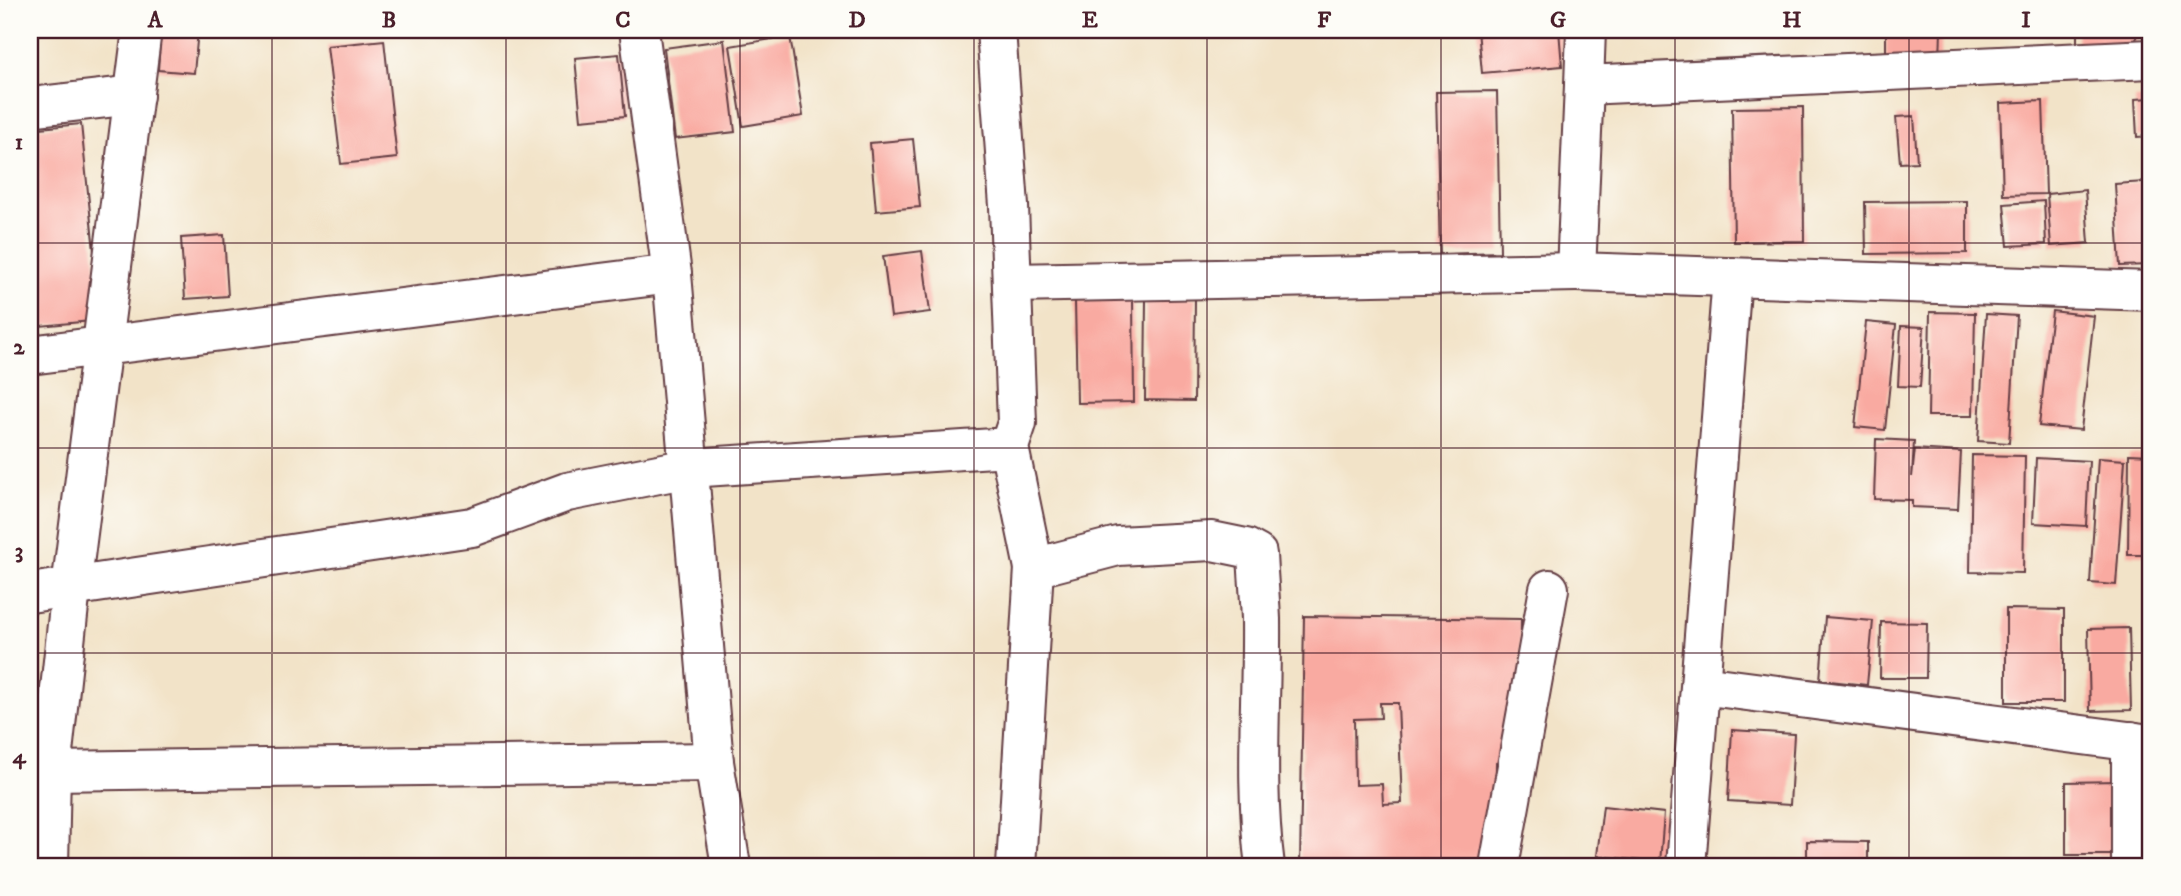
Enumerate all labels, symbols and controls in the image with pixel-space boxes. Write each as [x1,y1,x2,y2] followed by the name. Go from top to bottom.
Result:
[147,6,164,35] text: A
[382,6,396,35] text: B
[615,6,631,35] text: C
[848,6,866,35] text: D
[1082,6,1098,35] text: E
[1317,6,1332,35] text: F
[1550,6,1566,35] text: G
[1782,6,1802,35] text: H
[2021,6,2031,35] text: I
[15,128,23,157] text: 1
[13,333,25,362] text: 2
[15,537,23,566] text: 3
[12,742,27,771] text: 4

